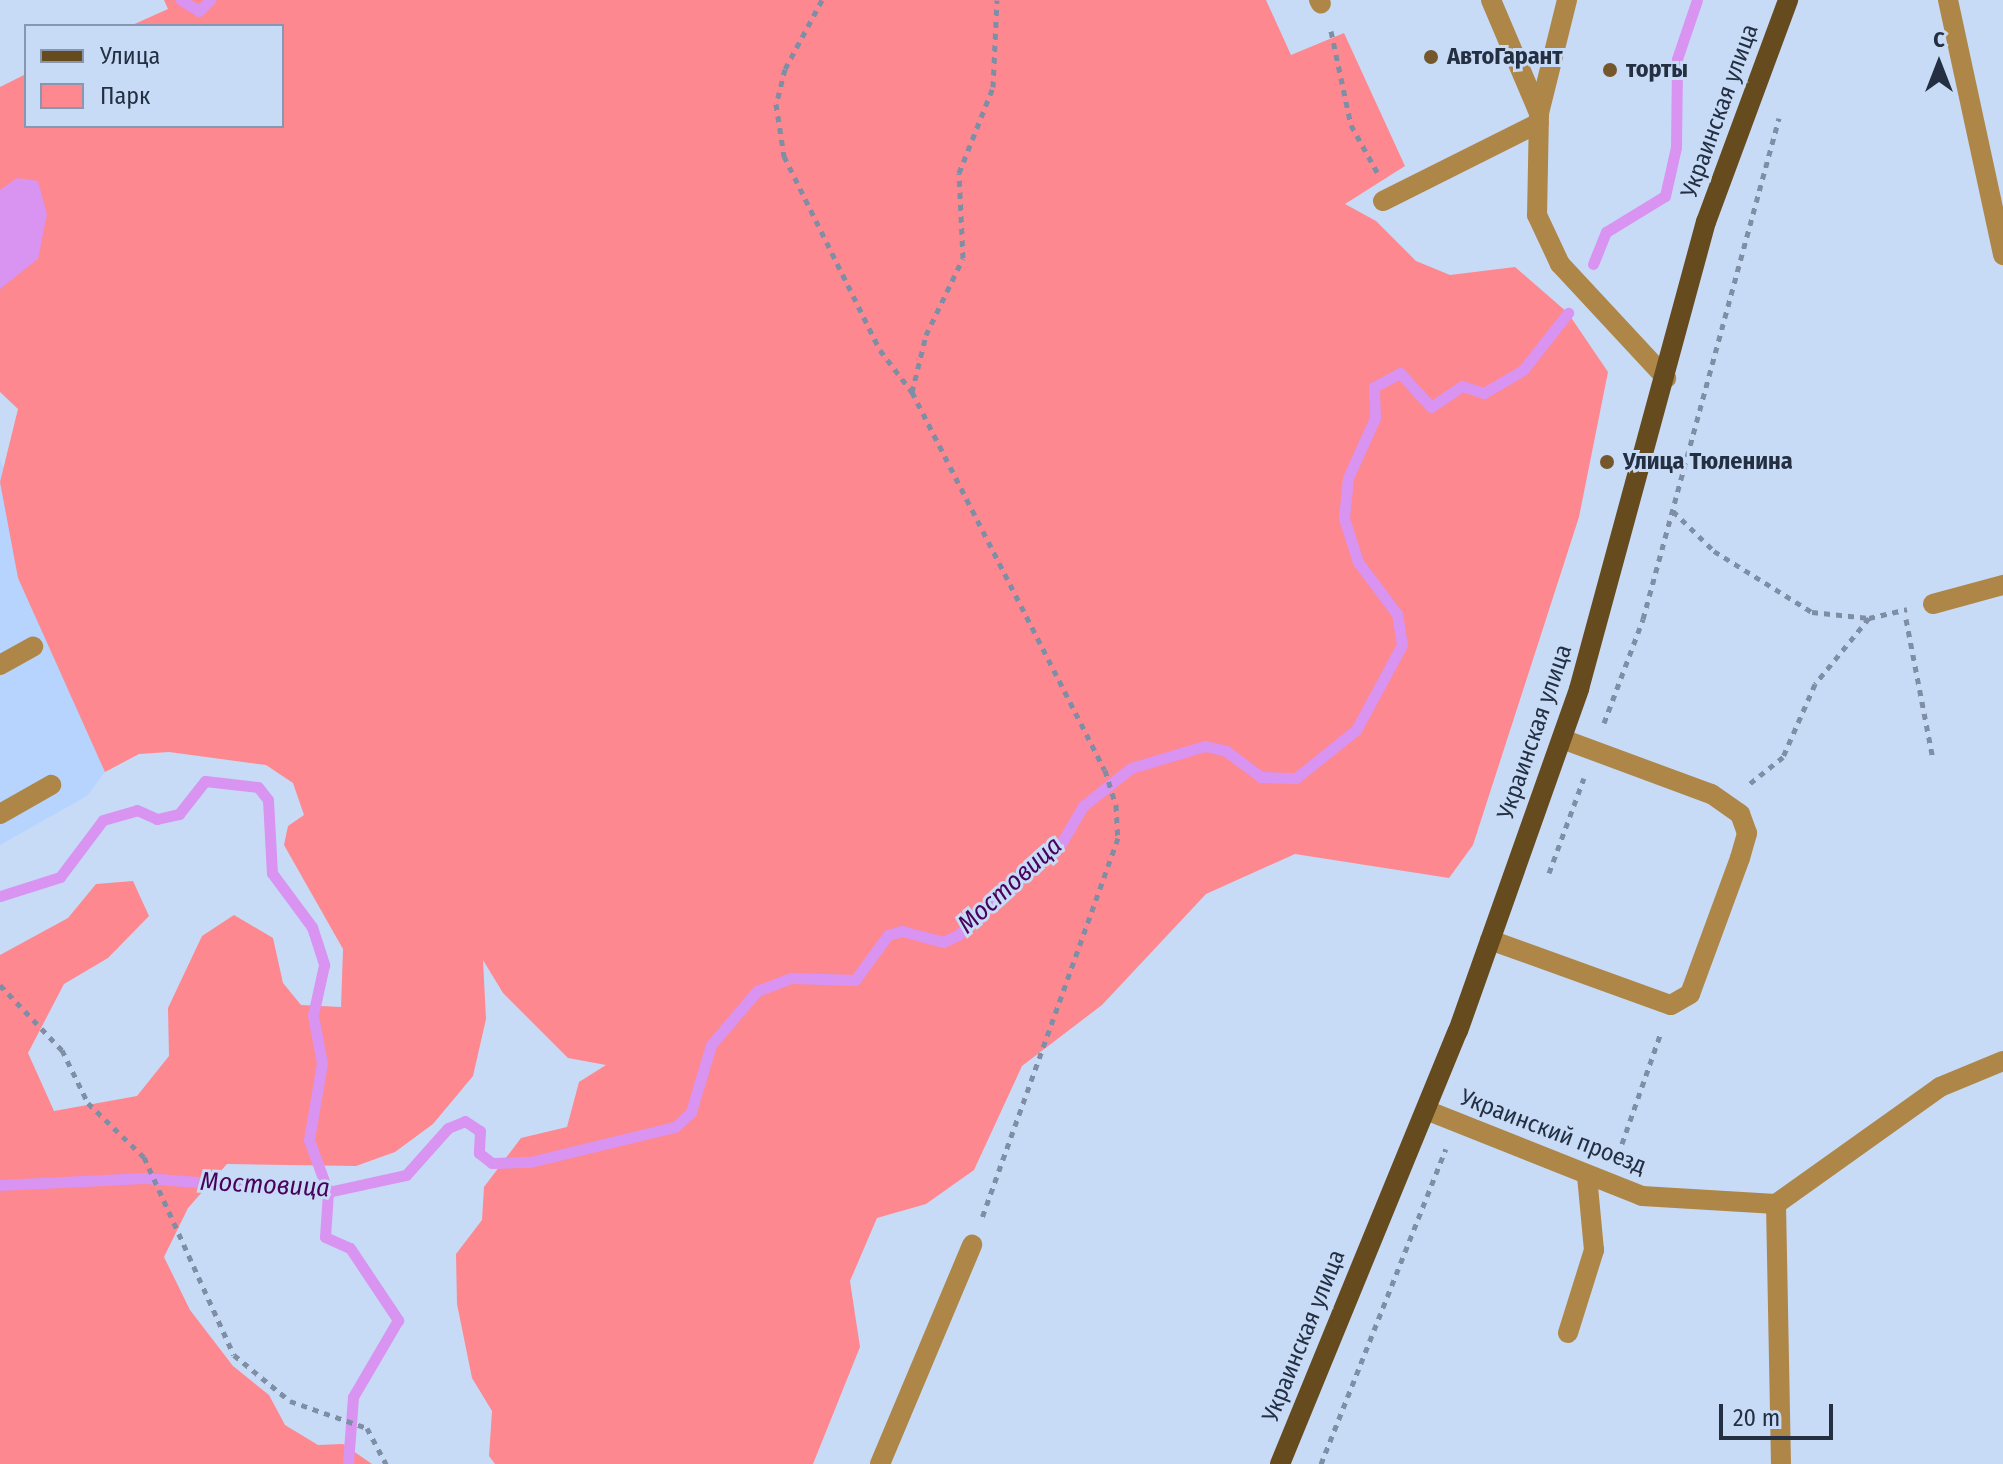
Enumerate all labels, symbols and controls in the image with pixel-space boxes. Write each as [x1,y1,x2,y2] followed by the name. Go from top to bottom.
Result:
[1675,20,1765,202] street label: Украинская улица
[24,24,284,128] legend
[1899,24,1979,104] north arrow
[1933,26,1945,53] text: С
[100,42,160,70] text: Улица
[1447,43,1563,71] place label: АвтоГарант
[1422,48,1440,66] marker: АвтоГарант
[1626,56,1688,84] place label: торты
[1601,61,1619,79] marker: торты
[100,82,150,110] text: Парк
[1623,448,1793,476] place label: Улица Тюленина
[1598,453,1616,471] marker: Улица Тюленина
[1492,641,1578,823] street label: Украинская улица
[951,830,1069,940] water label: Мостовица
[1456,1083,1650,1181] street label: Украинский проезд
[199,1166,331,1204] water label: Мостовица
[1256,1246,1352,1426] street label: Украинская улица
[1723,1388,1837,1438] scale bar
[1733,1404,1780,1432] text: 20 m

